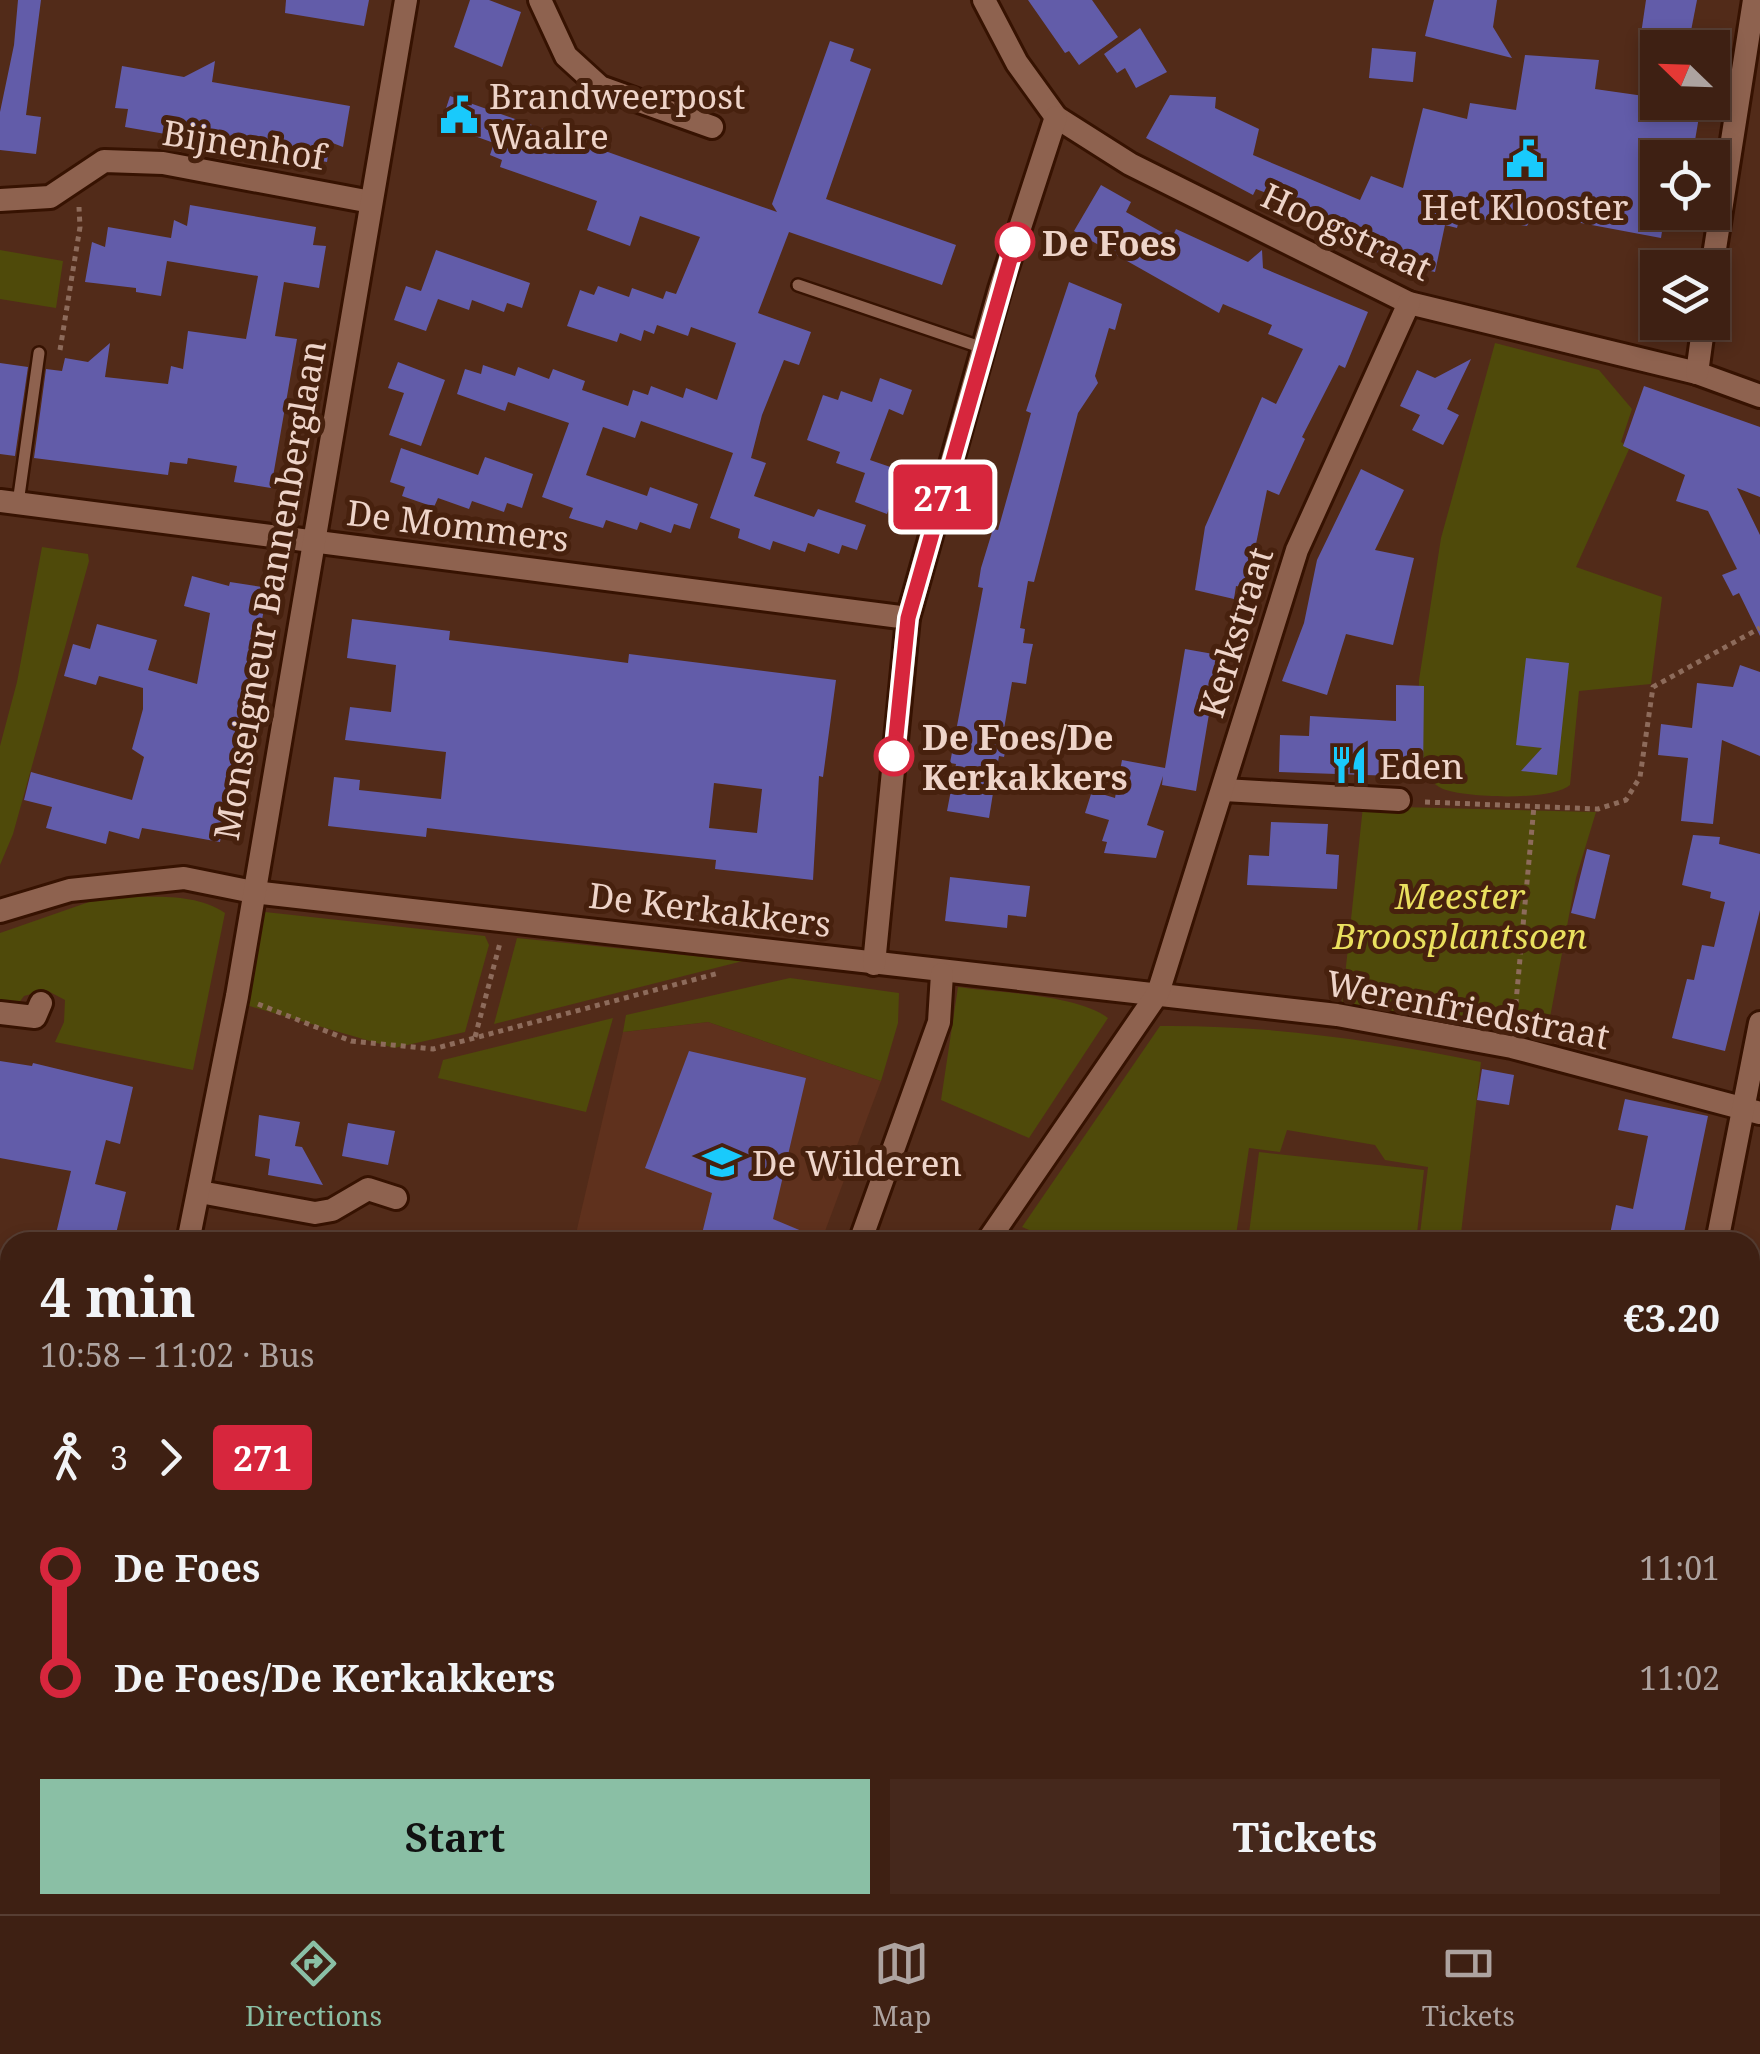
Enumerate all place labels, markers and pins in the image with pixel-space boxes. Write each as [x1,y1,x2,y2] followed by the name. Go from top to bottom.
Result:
[489,72,745,159] place label: Brandweerpost Waalre
[438,94,480,136] public building icon: Brandweerpost Waalre
[1504,138,1546,180] public building icon: Het Klooster
[1422,183,1628,230] place label: Het Klooster
[1042,219,1177,266] place label: De Foes
[996,223,1034,261] marker: De Foes
[922,713,1128,800] place label: De Foes/De Kerkakkers
[875,737,913,775] marker: De Foes/De Kerkakkers
[1379,742,1464,789] place label: Eden
[1328,744,1370,786] restaurant icon: Eden
[752,1139,962,1186] place label: De Wilderen
[701,1141,743,1183] school or university icon: De Wilderen

